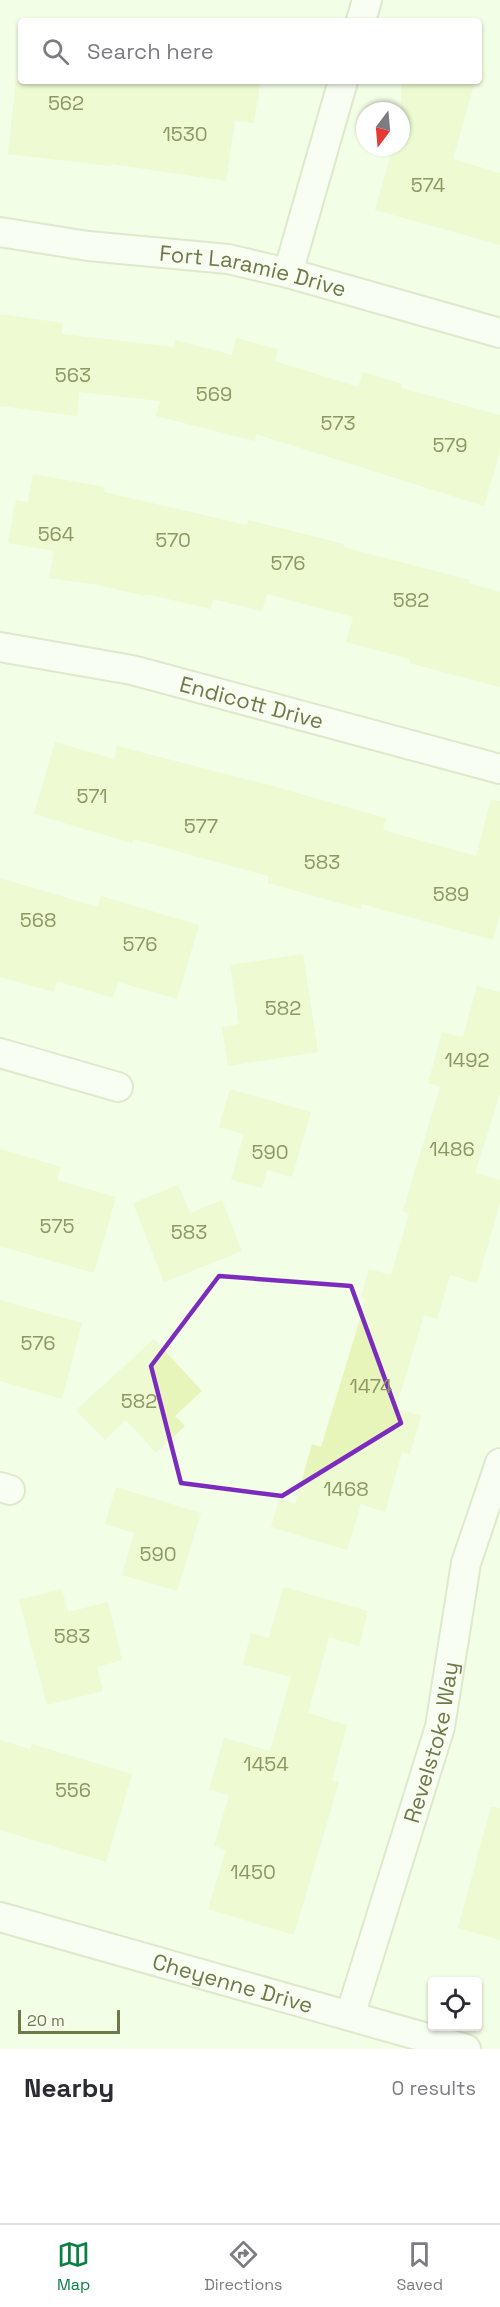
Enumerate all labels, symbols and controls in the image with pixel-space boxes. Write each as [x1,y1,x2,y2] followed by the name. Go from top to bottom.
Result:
[18,18,482,84] search box
[39,35,72,68] icon: search
[87,37,214,65] text: Search here
[48,90,84,116] house number: 562
[356,102,410,156] north arrow
[162,121,208,147] house number: 1530
[411,172,445,198] house number: 574
[158,239,349,303] street label: Fort Laramie Drive
[55,362,91,388] house number: 563
[196,381,232,407] house number: 569
[320,410,356,436] house number: 573
[432,432,468,458] house number: 579
[38,521,74,547] house number: 564
[155,527,191,553] house number: 570
[270,550,306,576] house number: 576
[393,587,429,613] house number: 582
[177,669,327,735] street label: Endicott Drive
[76,783,108,809] house number: 571
[184,813,218,839] house number: 577
[304,849,340,875] house number: 583
[433,881,469,907] house number: 589
[20,907,56,933] house number: 568
[122,931,158,957] house number: 576
[265,995,301,1021] house number: 582
[444,1047,490,1073] house number: 1492
[429,1136,475,1162] house number: 1486
[251,1139,289,1165] house number: 590
[40,1213,75,1239] house number: 575
[171,1219,207,1245] house number: 583
[20,1330,56,1356] house number: 576
[350,1373,392,1399] house number: 1474
[121,1388,157,1414] house number: 582
[323,1476,369,1502] house number: 1468
[139,1541,177,1567] house number: 590
[54,1623,90,1649] house number: 583
[397,1659,464,1826] street label: Revelstoke Way
[243,1751,289,1777] house number: 1454
[55,1777,91,1803] house number: 556
[230,1859,276,1885] house number: 1450
[149,1947,316,2019] street label: Cheyenne Drive
[428,1977,482,2031] map controls
[428,1977,482,2031] button: locate
[18,2007,120,2034] scale bar
[27,2010,65,2031] text: 20 m
[24,2071,114,2105] text: Nearby
[392,2075,476,2101] text: 0 results
[57,2238,90,2295] tab: Map
[204,2238,283,2295] tab: Directions
[396,2238,443,2295] tab: Saved

